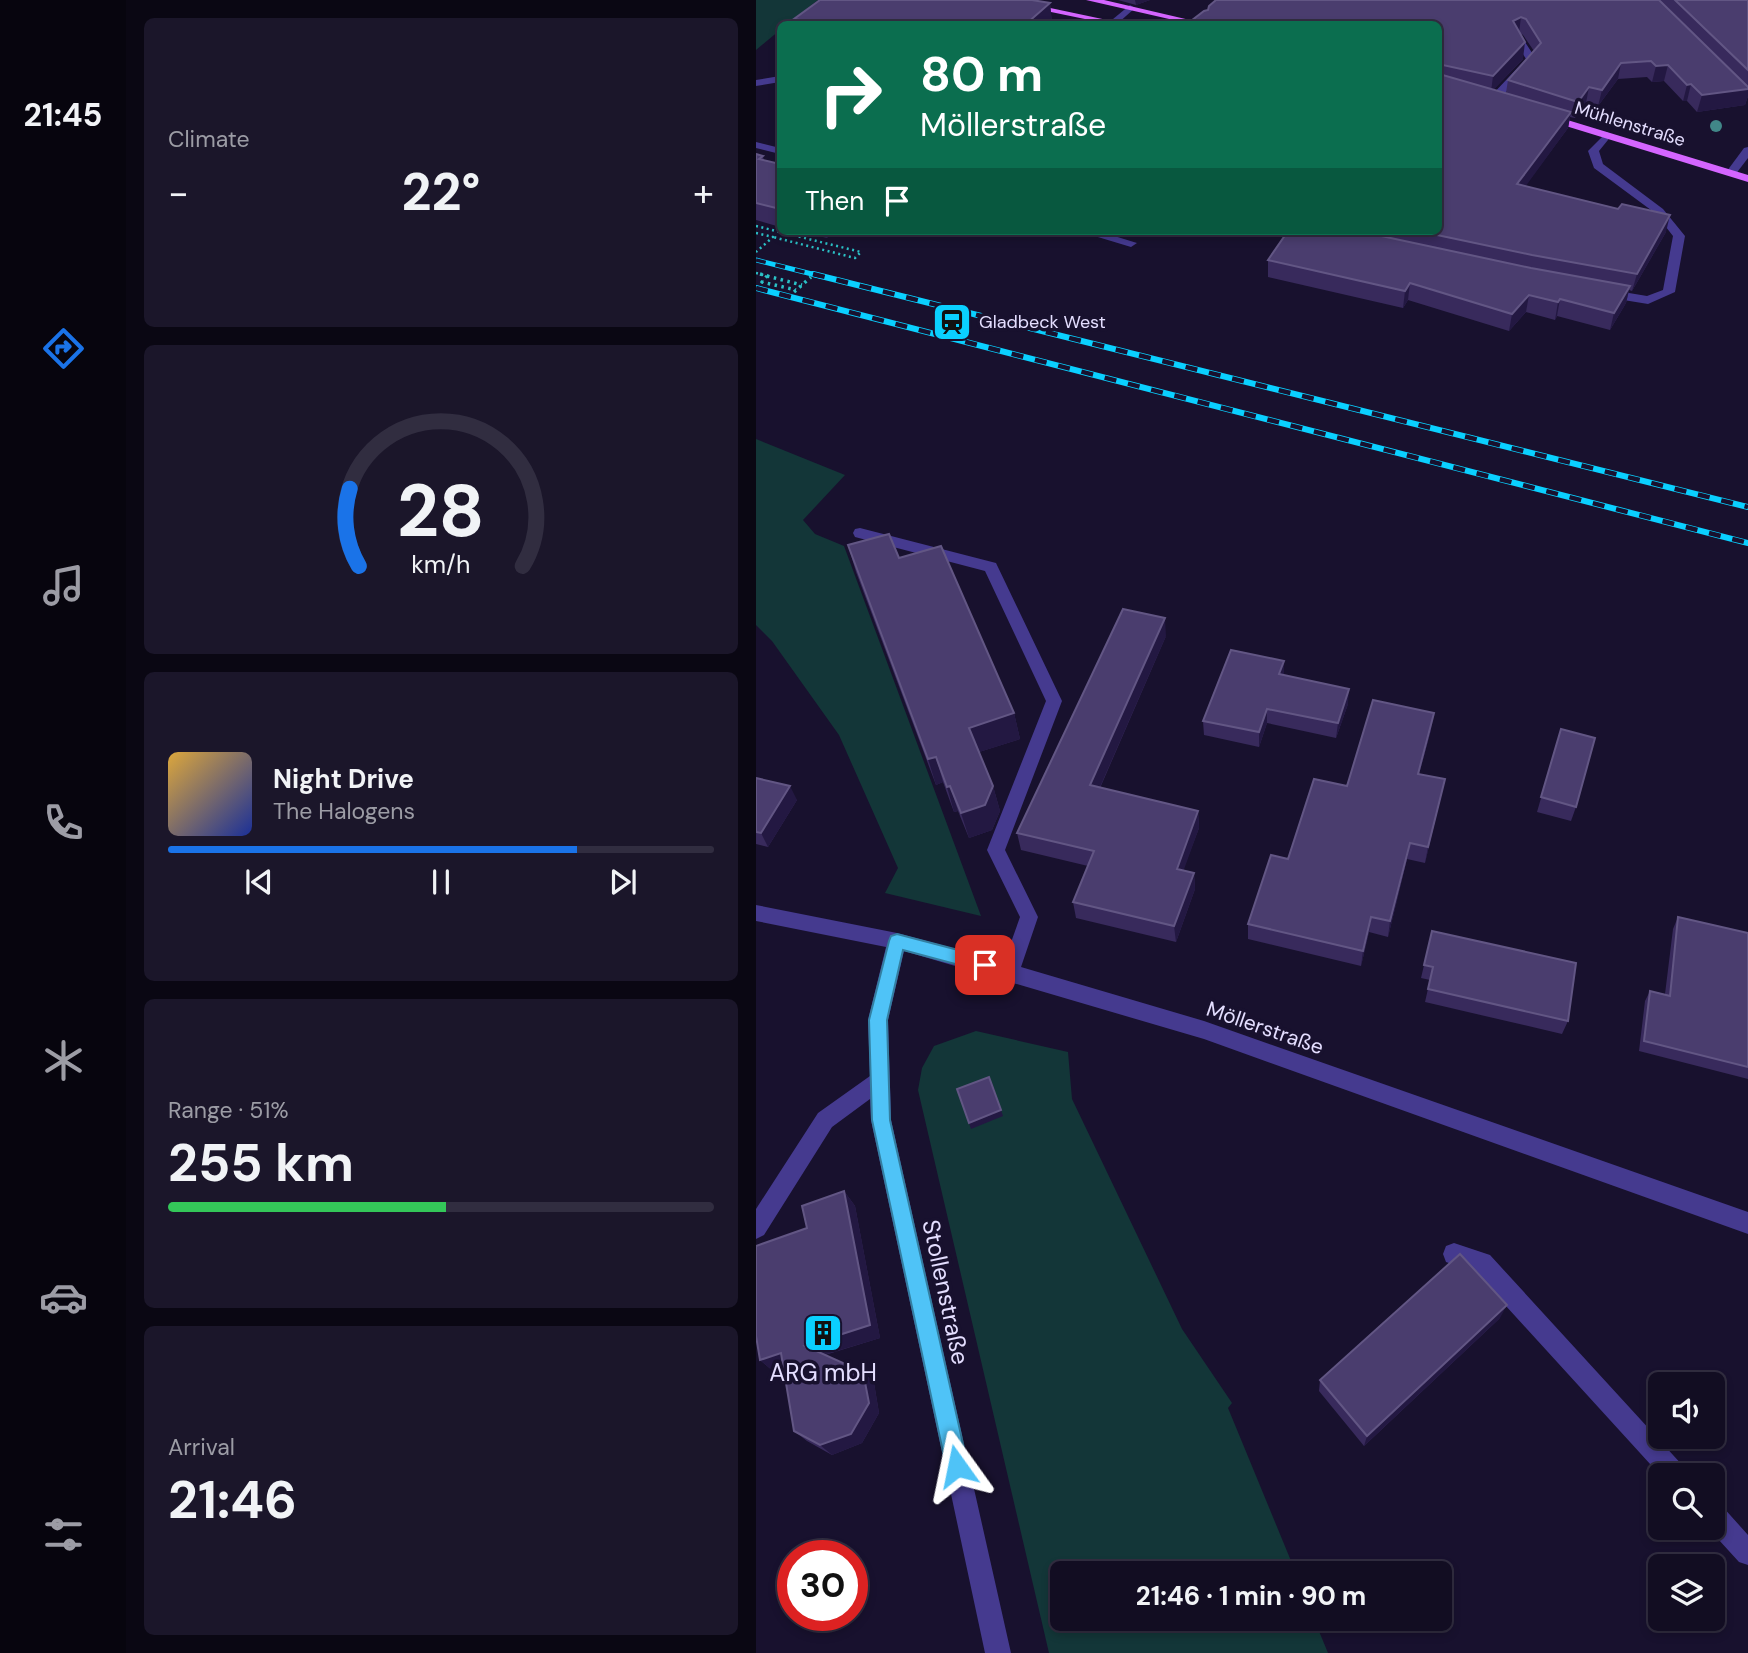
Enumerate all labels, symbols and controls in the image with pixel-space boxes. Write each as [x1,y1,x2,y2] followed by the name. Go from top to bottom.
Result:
[920,42,1043,106] text: 80 m
[805,49,896,140] icon: right
[24,94,102,136] text: 21:45
[1572,96,1688,152] street label: Mühlenstraße
[920,104,1106,146] text: Möllerstraße
[168,124,250,154] text: Climate
[402,158,480,226] text: 22°
[168,168,189,218] text: −
[693,168,714,218] text: +
[878,182,916,220] icon: arrive
[805,184,864,218] text: Then
[931,301,973,343] station icon: Gladbeck West
[979,310,1106,334] place label: Gladbeck West
[39,324,88,373] icon: directions
[397,464,485,559] text: 28
[411,547,471,580] text: km/h
[39,561,88,610] icon: music
[273,762,414,796] text: Night Drive
[273,796,415,826] text: The Halogens
[39,798,88,847] icon: phone
[240,863,278,901] icon: previous
[422,863,460,901] icon: pause
[604,863,642,901] icon: next
[955,935,1015,995] pin
[966,946,1004,984] icon: arrive
[1203,995,1327,1061] street label: Möllerstraße
[39,1036,88,1085] icon: climate
[168,1095,289,1125] text: Range · 51%
[168,1129,354,1197] text: 255 km
[916,1217,976,1367] street label: Stollenstraße
[39,1273,88,1322] icon: car
[802,1312,844,1354] building icon: ARG mbH
[769,1357,877,1388] place label: ARG mbH
[1648,1372,1725,1631] map controls
[1648,1372,1725,1449] button: sound
[920,1429,994,1503] position arrow
[168,1432,235,1462] text: Arrival
[1648,1463,1725,1540] button: search
[168,1466,297,1534] text: 21:46
[39,1510,88,1559] icon: filters
[777,1540,868,1631] speed limit sign: 30
[1648,1554,1725,1631] button: layers
[1136,1579,1366,1613] text: 21:46 · 1 min · 90 m

